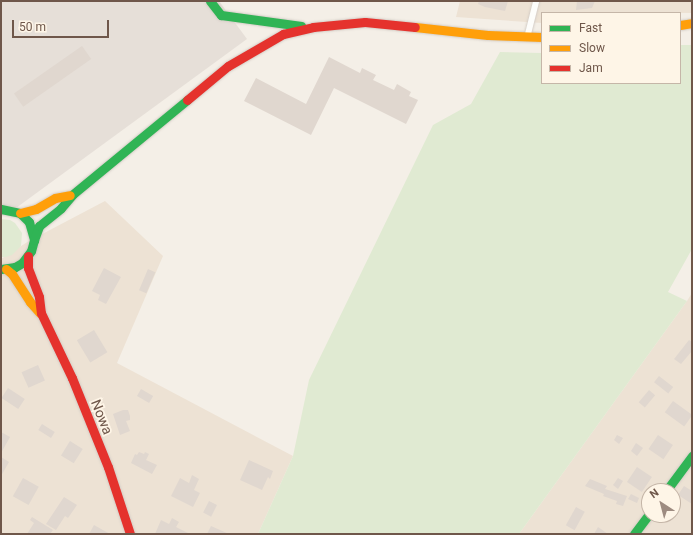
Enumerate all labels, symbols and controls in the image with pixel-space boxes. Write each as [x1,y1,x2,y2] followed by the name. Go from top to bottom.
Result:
[14,12,111,38] scale bar
[541,12,681,84] legend
[19,20,46,34] text: 50 m
[579,21,602,35] text: Fast
[579,41,605,55] text: Slow
[579,61,603,75] text: Jam
[87,397,117,437] street label: Nowa
[641,483,681,523] north arrow
[647,486,661,501] text: N

